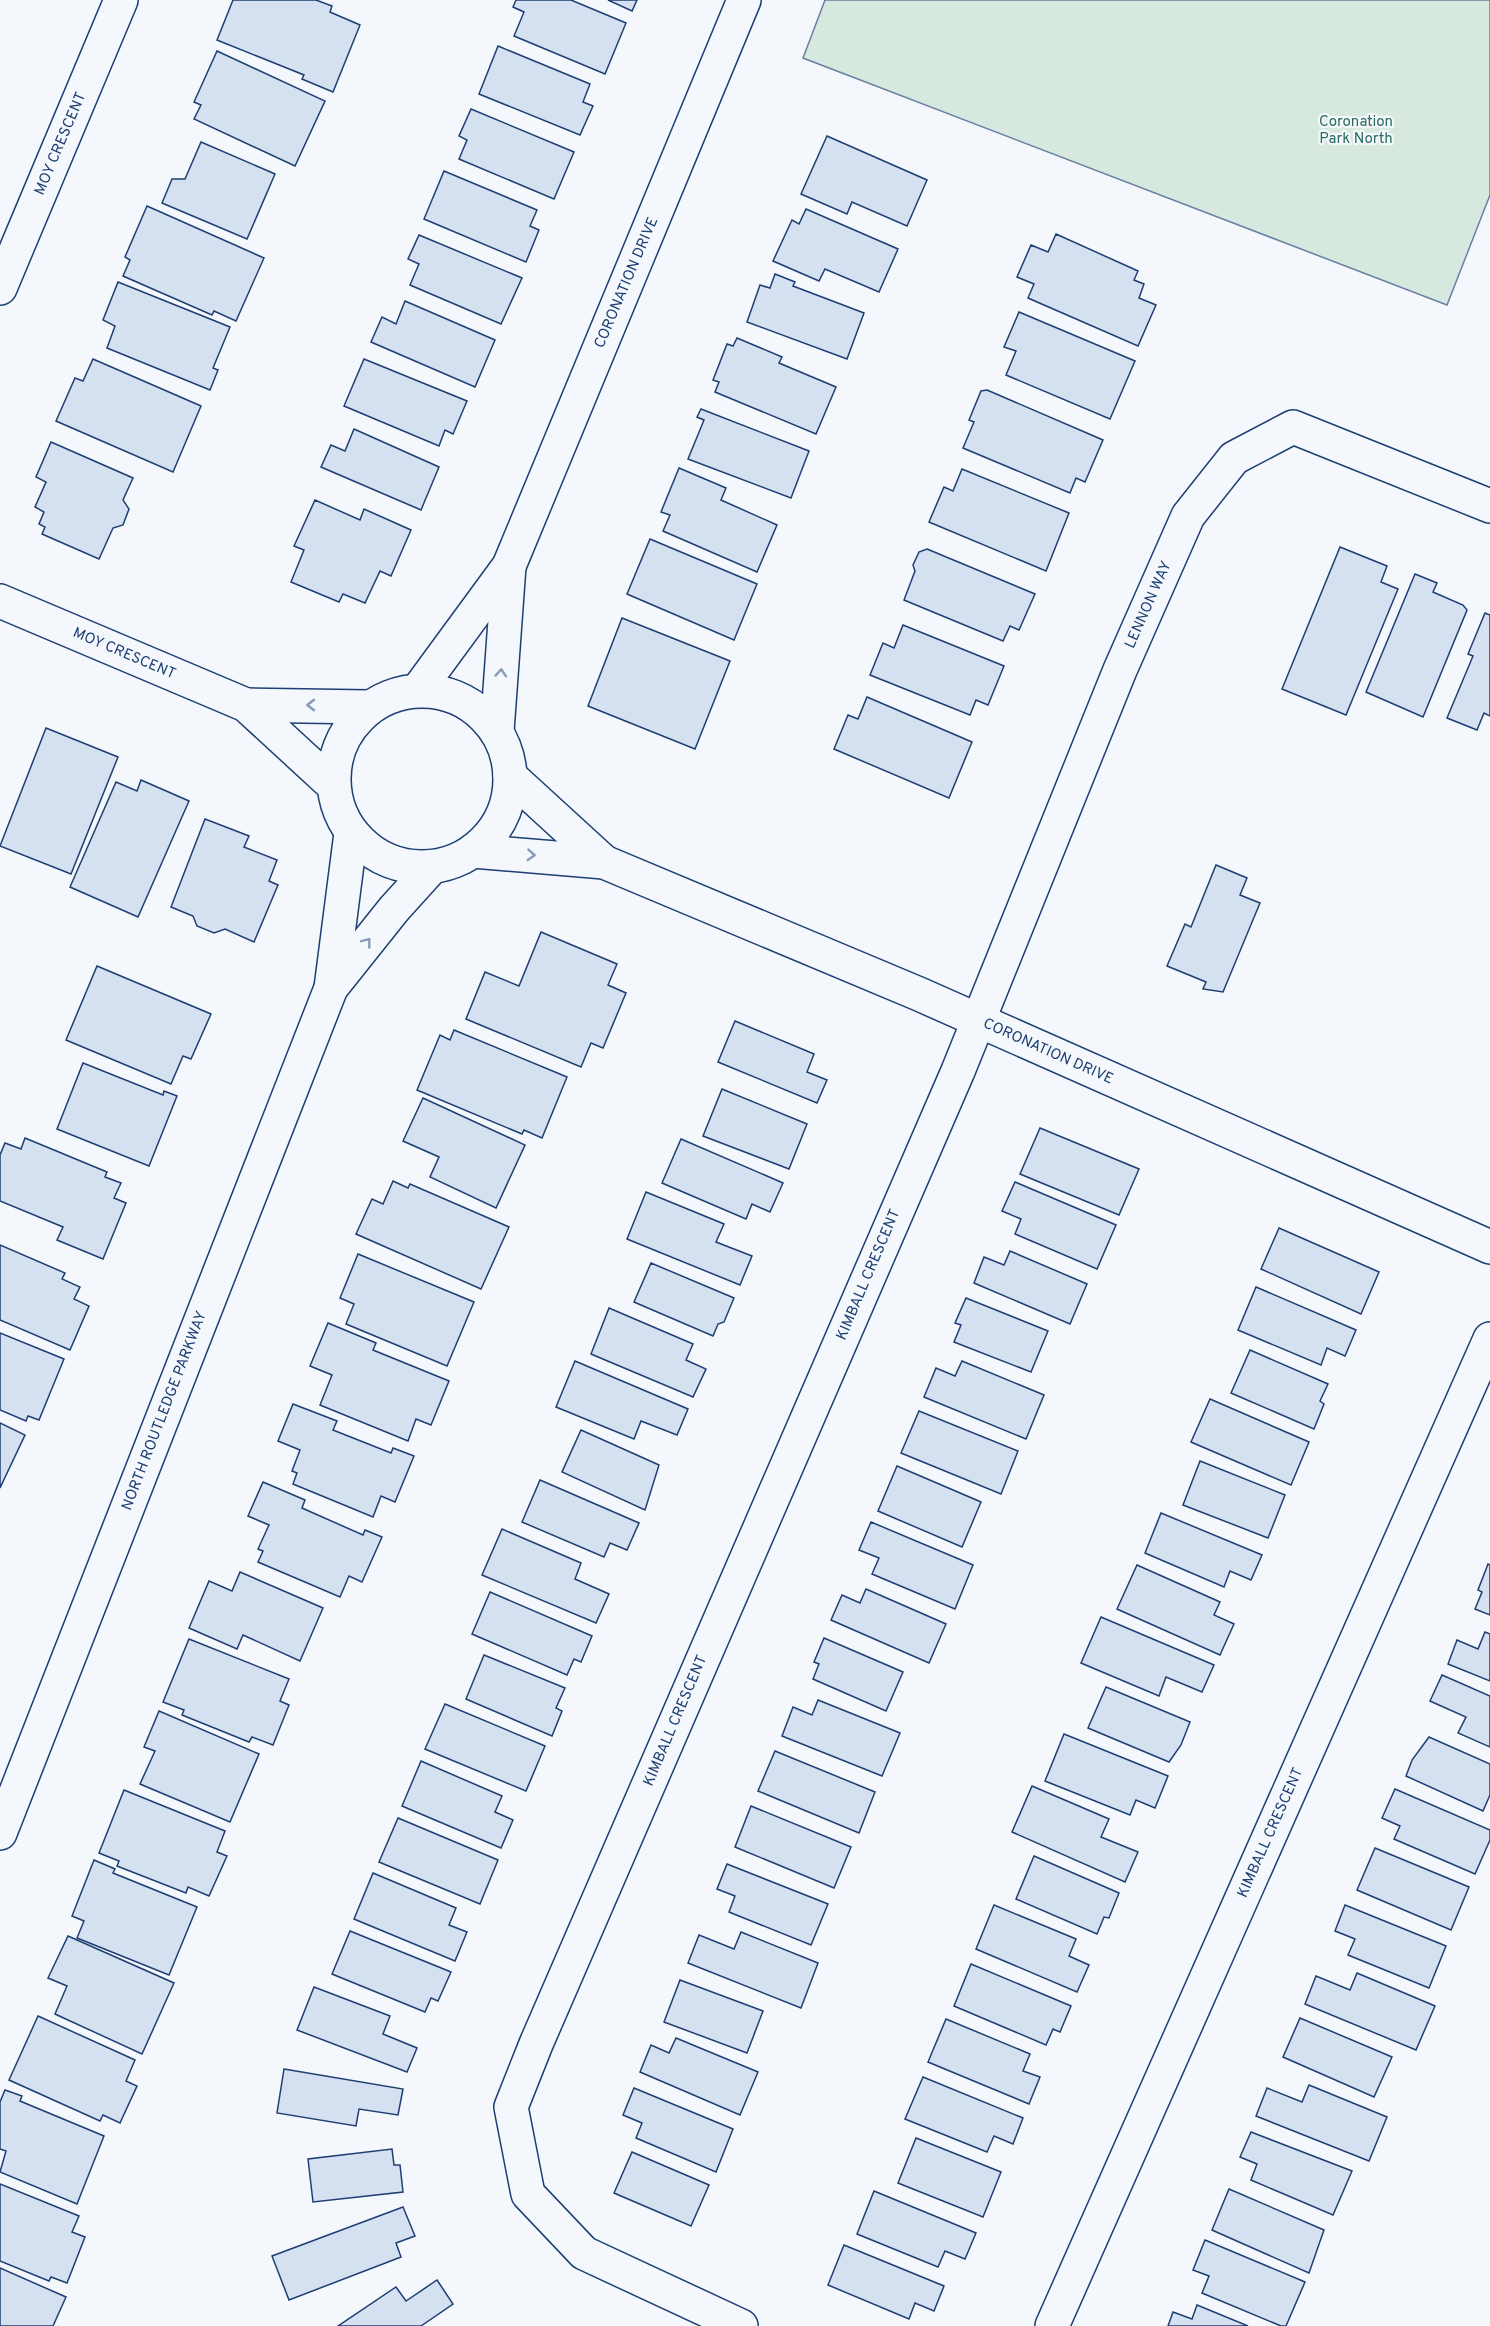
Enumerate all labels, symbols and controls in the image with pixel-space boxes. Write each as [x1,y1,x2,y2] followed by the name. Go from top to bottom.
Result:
[31,90,91,198] street label: MOY CRESCENT
[1319,113,1393,149] park label: Coronation Park North
[591,215,663,351] street label: CORONATION DRIVE
[1121,558,1177,652] street label: LENNON WAY
[70,624,178,684] street label: MOY CRESCENT
[495,668,508,677] one-way arrow
[306,699,315,711] one-way arrow
[527,848,536,861] one-way arrow
[360,938,371,949] one-way arrow
[980,1015,1116,1089] street label: CORONATION DRIVE
[833,1207,905,1343] street label: KIMBALL CRESCENT
[118,1308,212,1513] street label: NORTH ROUTLEDGE PARKWAY
[640,1653,712,1789] street label: KIMBALL CRESCENT
[1234,1765,1308,1901] street label: KIMBALL CRESCENT

